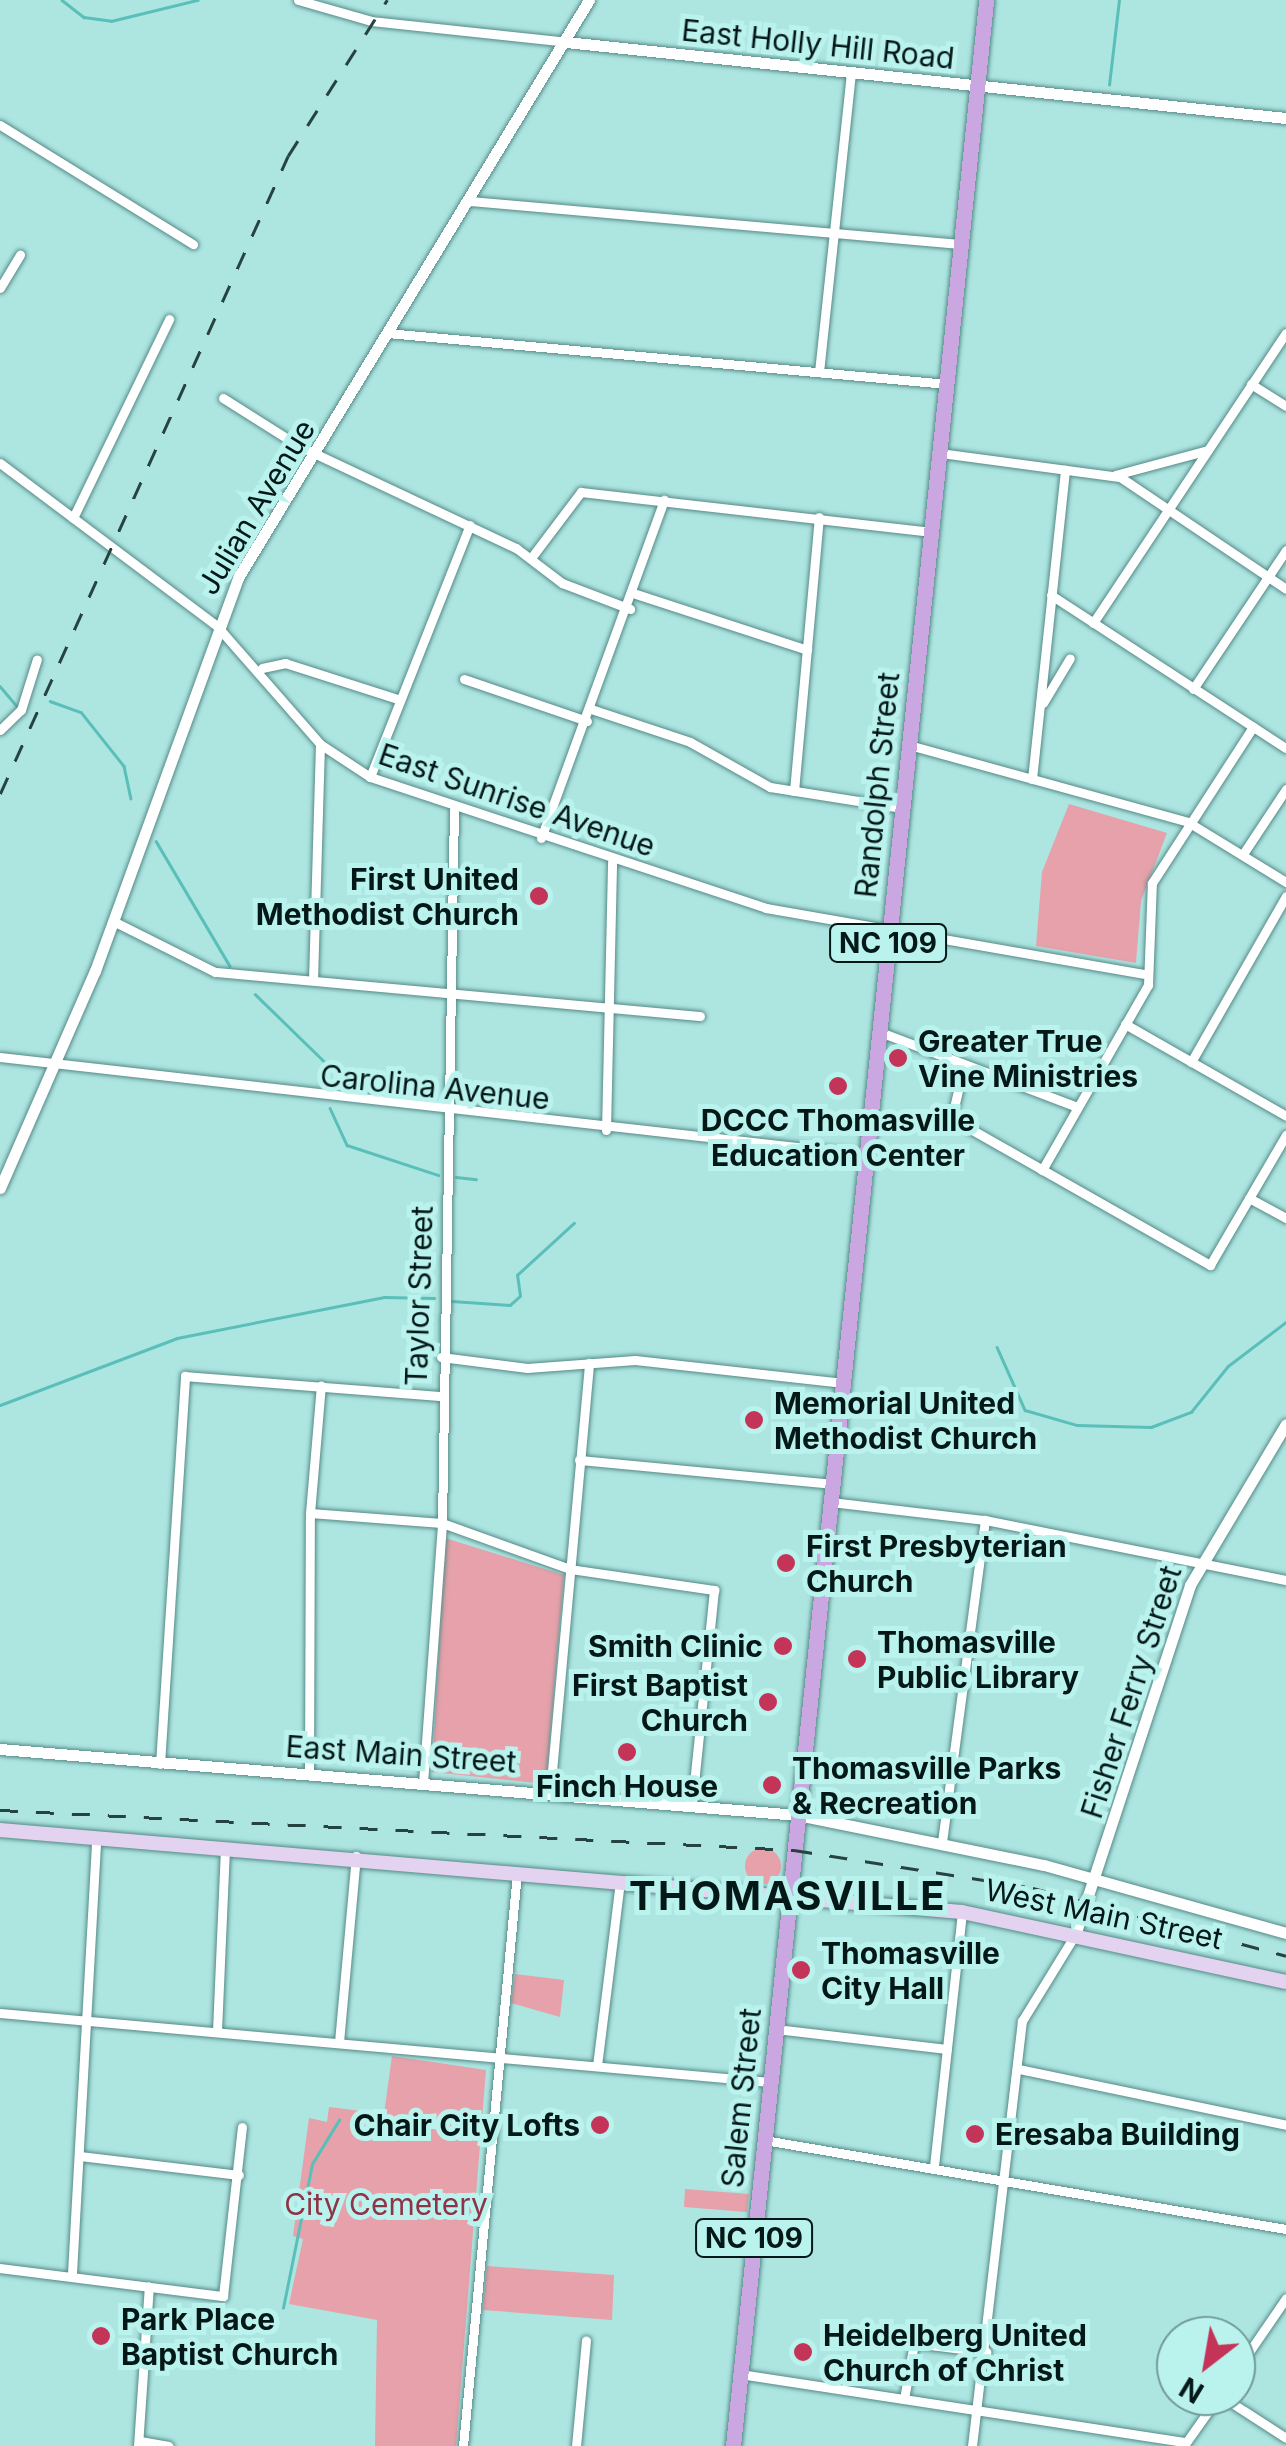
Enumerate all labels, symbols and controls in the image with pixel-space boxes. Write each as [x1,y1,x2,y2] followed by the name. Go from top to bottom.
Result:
[680,12,956,76] street label: East Holly Hill Road
[190,413,322,601] street label: Julian Avenue
[847,670,907,900] street label: Randolph Street
[374,736,660,864] street label: East Sunrise Avenue
[256,861,519,932] place label: First United Methodist Church
[528,885,550,907] marker: First United Methodist Church
[828,920,948,966] road number: NC 109
[918,1023,1138,1094] place label: Greater True Vine Ministries
[887,1047,909,1069] marker: Greater True Vine Ministries
[319,1057,551,1117] street label: Carolina Avenue
[827,1075,849,1097] marker: DCCC Thomasville Education Center
[701,1102,975,1172] place label: DCCC Thomasville Education Center
[398,1205,440,1387] street label: Taylor Street
[774,1385,1037,1456] place label: Memorial United Methodist Church
[743,1409,765,1431] marker: Memorial United Methodist Church
[806,1528,1067,1598] place label: First Presbyterian Church
[775,1552,797,1574] marker: First Presbyterian Church
[1073,1561,1189,1823] street label: Fisher Ferry Street
[877,1624,1079,1694] place label: Thomasville Public Library
[588,1628,763,1664] place label: Smith Clinic
[772,1635,794,1657] marker: Smith Clinic
[846,1648,868,1670] marker: Thomasville Public Library
[572,1667,748,1738] place label: First Baptist Church
[757,1691,779,1713] marker: First Baptist Church
[285,1728,517,1780] street label: East Main Street
[616,1741,638,1763] marker: Finch House
[792,1750,1061,1820] place label: Thomasville Parks & Recreation
[536,1768,718,1804] place label: Finch House
[761,1774,783,1796] marker: Thomasville Parks & Recreation
[982,1871,1226,1957] street label: West Main Street
[629,1872,947,1920] district label: THOMASVILLE
[821,1935,1000,2006] place label: Thomasville City Hall
[790,1959,812,1981] marker: Thomasville City Hall
[714,2007,768,2189] street label: Salem Street
[353,2107,580,2143] place label: Chair City Lofts
[589,2114,611,2136] marker: Chair City Lofts
[995,2116,1240,2152] place label: Eresaba Building
[964,2123,986,2145] marker: Eresaba Building
[284,2186,488,2222] park label: City Cemetery
[694,2215,814,2261] road number: NC 109
[121,2301,339,2372] place label: Park Place Baptist Church
[1156,2316,1256,2416] north arrow
[823,2317,1087,2388] place label: Heidelberg United Church of Christ
[90,2325,112,2347] marker: Park Place Baptist Church
[792,2341,814,2363] marker: Heidelberg United Church of Christ
[1174,2370,1209,2410] text: N

